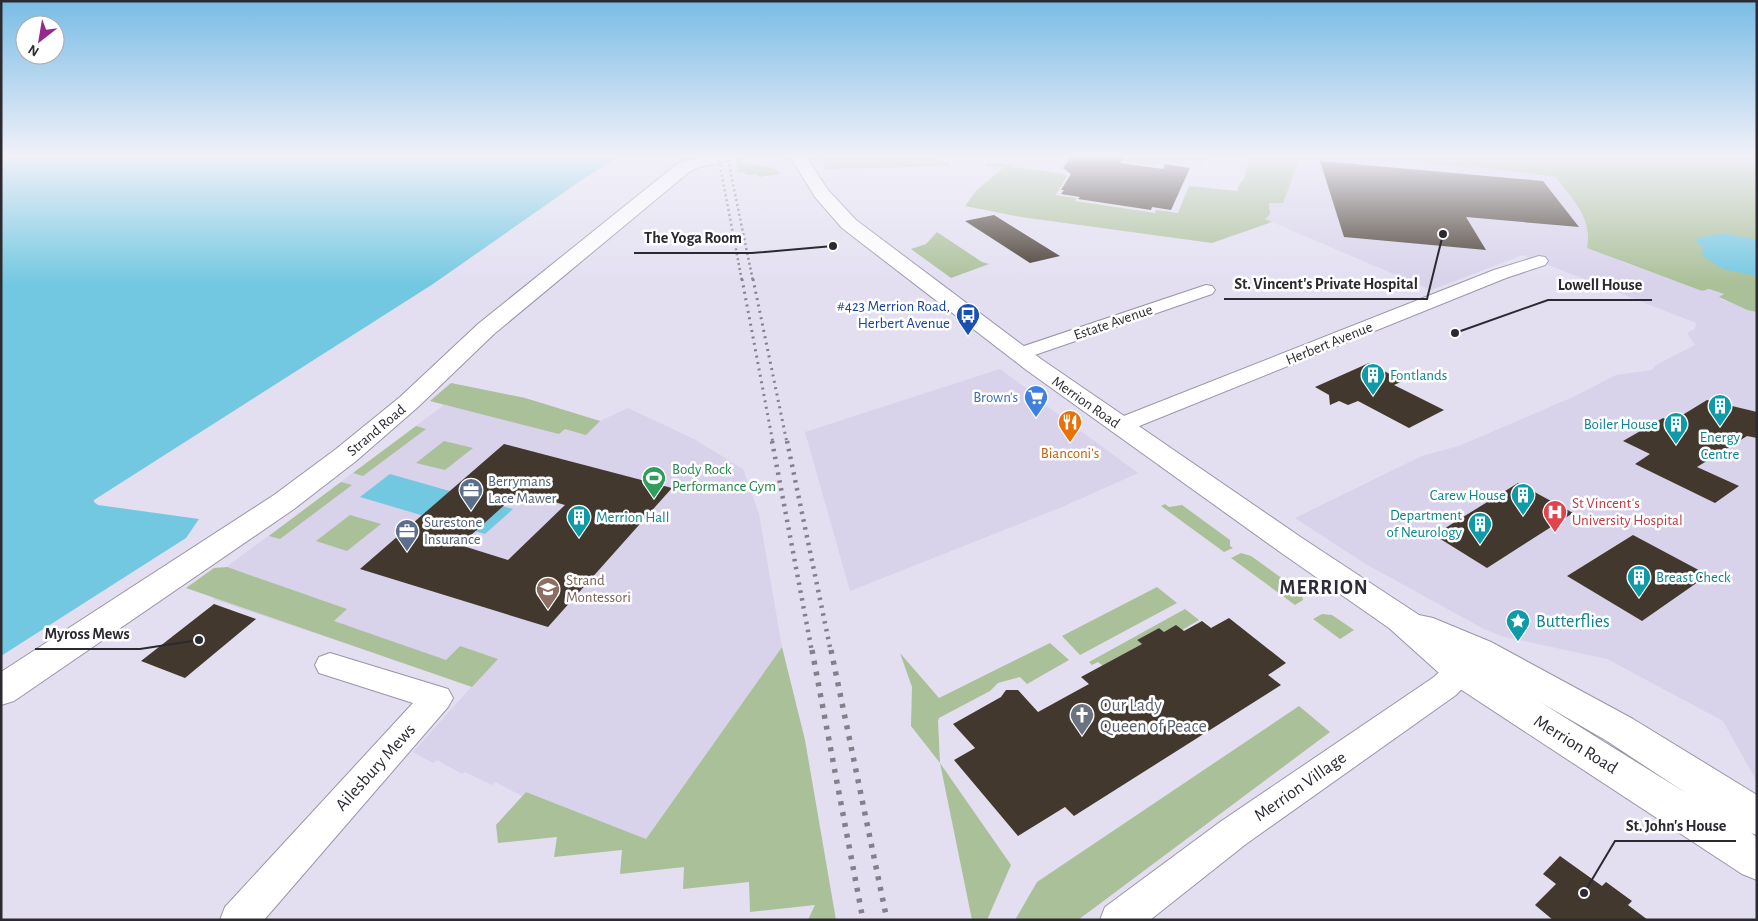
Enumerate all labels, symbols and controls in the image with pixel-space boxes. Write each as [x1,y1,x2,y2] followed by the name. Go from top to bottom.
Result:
[15,15,65,65] north arrow
[26,42,42,59] text: N
[634,222,752,253] callout: The Yoga Room
[644,230,742,246] text: The Yoga Room
[1224,268,1427,299] callout: St. Vincent's Private Hospital
[1548,269,1652,300] callout: Lowell House
[1234,276,1418,292] text: St. Vincent's Private Hospital
[1558,277,1643,293] text: Lowell House
[837,299,950,331] place label: #423 Merrion Road, Herbert Avenue
[955,302,981,336] bus stop icon: #423 Merrion Road, Herbert Avenue
[1072,302,1155,343] street label: Estate Avenue
[1284,319,1375,368] street label: Herbert Avenue
[1360,362,1386,396] building icon: Fontlands
[1390,368,1447,383] place label: Fontlands
[1049,374,1123,431] street label: Merrion Road
[1023,384,1049,418] supermarket icon: Brown's
[973,390,1018,405] place label: Brown's
[1707,393,1733,427] building icon: Energy Centre
[344,402,409,459] street label: Strand Road
[1057,409,1083,443] restaurant icon: Bianconi's
[1663,411,1689,445] building icon: Boiler House
[1584,417,1658,432] place label: Boiler House
[1700,430,1741,462] place label: Energy Centre
[1041,446,1099,461] place label: Bianconi's
[672,462,776,494] place label: Body Rock Performance Gym
[641,465,667,499] sports icon: Body Rock Performance Gym
[488,474,557,506] place label: Berrymans Lace Mawer
[458,477,484,511] office icon: Berrymans Lace Mawer
[1510,482,1536,516] building icon: Carew House
[1430,488,1506,503] place label: Carew House
[1572,496,1683,528] place label: St Vincent's University Hospital
[1542,499,1568,533] hospital icon: St Vincent's University Hospital
[566,504,592,538] building icon: Merrion Hall
[1387,508,1463,540] place label: Department of Neurology
[596,510,670,525] place label: Merrion Hall
[1467,511,1493,545] building icon: Department of Neurology
[424,515,482,547] place label: Surestone Insurance
[394,518,420,552] office icon: Surestone Insurance
[1626,564,1652,598] building icon: Breast Check
[1656,570,1731,585] place label: Breast Check
[566,573,631,605] place label: Strand Montessori
[535,576,561,610] school or university icon: Strand Montessori
[1279,578,1369,598] district label: MERRION
[1505,608,1531,642] place icon: Butterflies
[1536,613,1610,631] place label: Butterflies
[35,618,140,649] callout: Myross Mews
[44,626,130,643] text: Myross Mews
[1100,697,1207,736] place label: Our Lady Queen of Peace
[1069,702,1095,736] church icon: Our Lady Queen of Peace
[1530,712,1620,778] street label: Merrion Road
[332,721,419,815] street label: Ailesbury Mews
[1251,749,1350,825] street label: Merrion Village
[1615,810,1736,841] callout: St. John's House
[1626,818,1727,834] text: St. John's House

